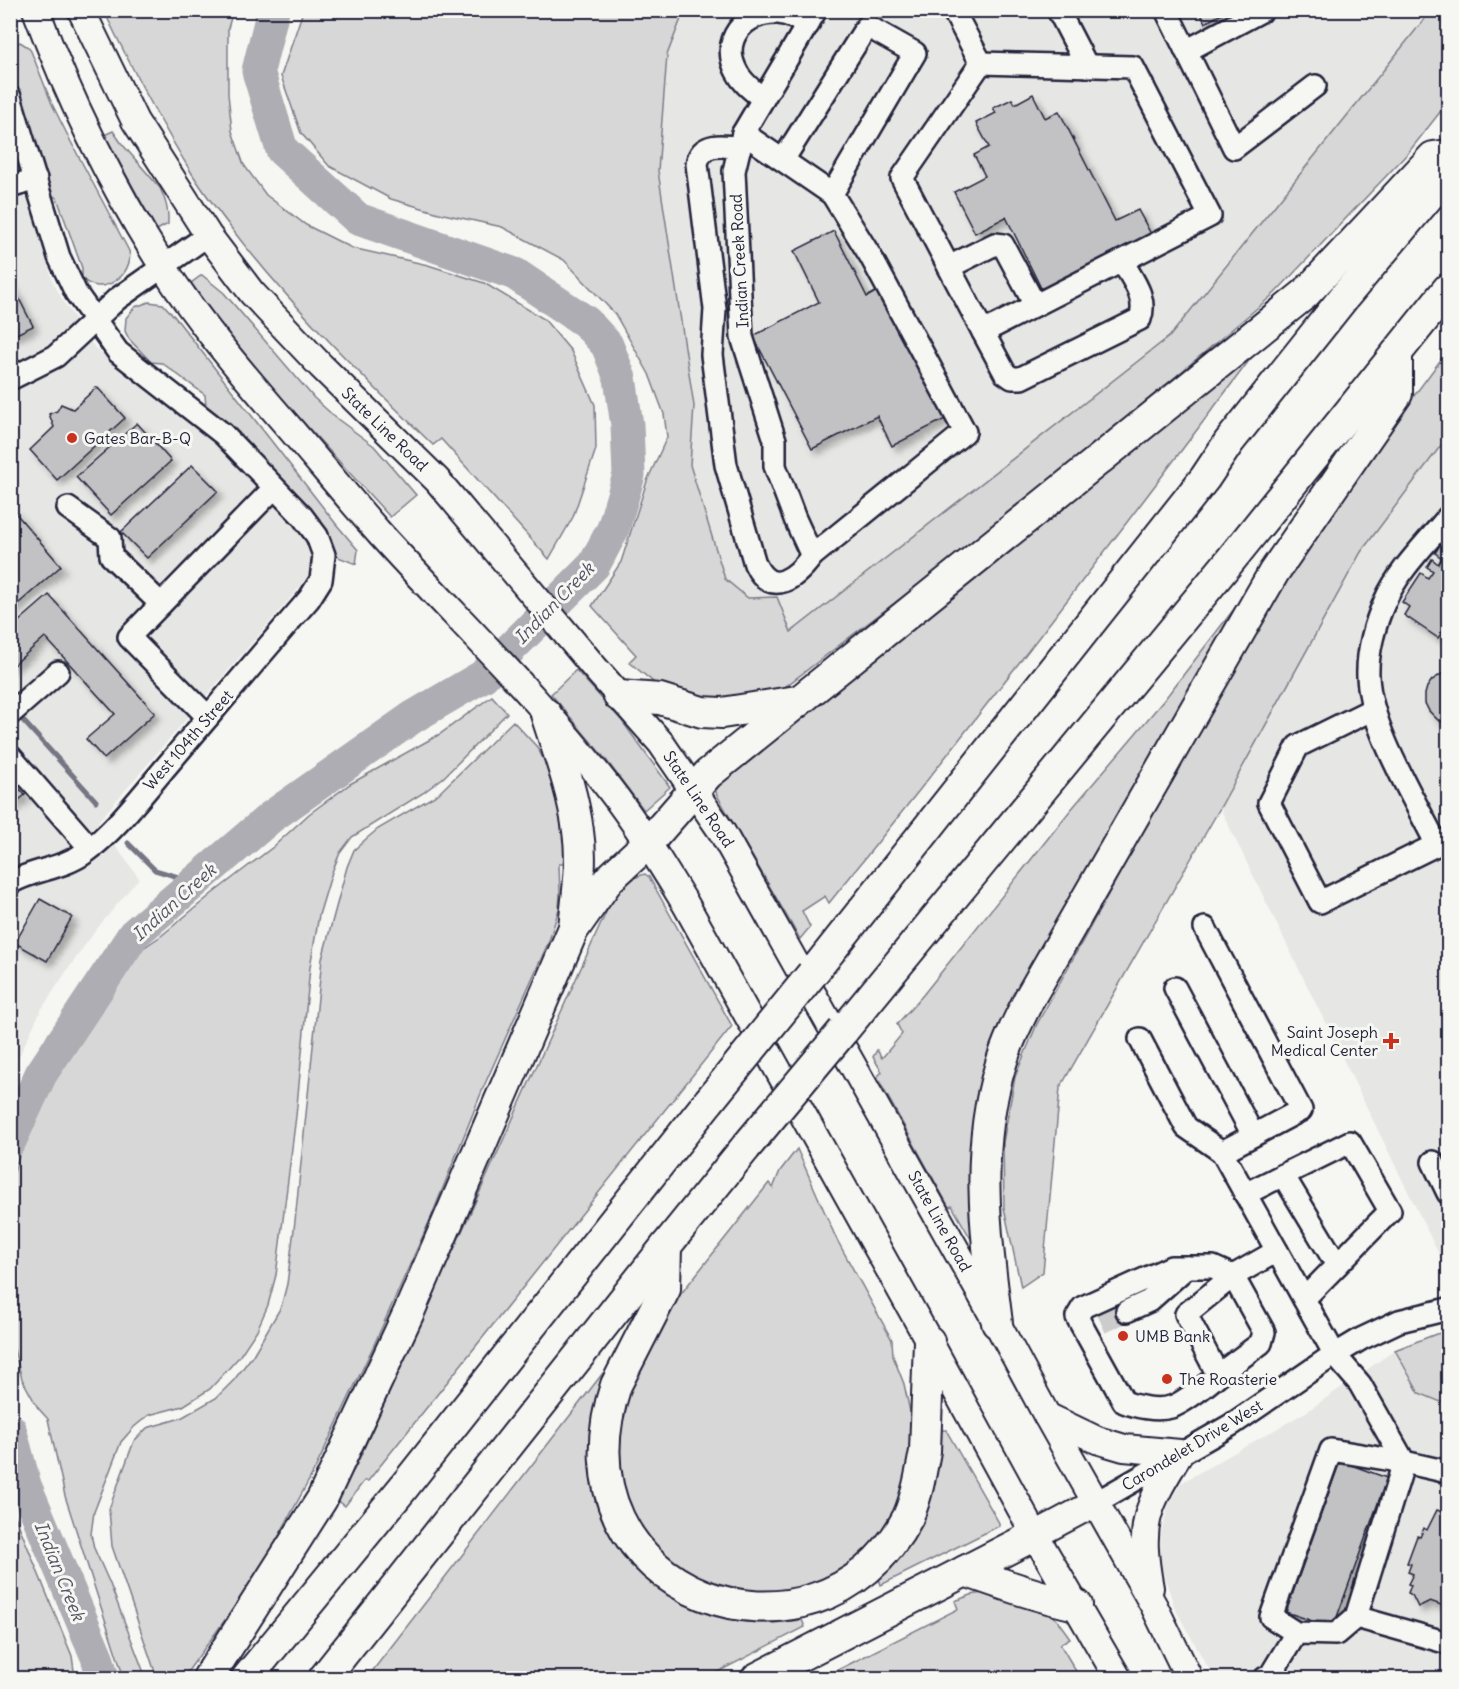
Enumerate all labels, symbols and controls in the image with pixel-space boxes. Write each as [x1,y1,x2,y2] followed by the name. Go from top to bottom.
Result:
[725,193,753,329] street label: Indian Creek Road
[338,383,432,475] street label: State Line Road
[84,428,191,448] place label: Gates Bar-B-Q
[65,431,79,445] marker: Gates Bar-B-Q
[509,556,600,649] water label: Indian Creek
[139,685,237,794] street label: West 104th Street
[659,747,739,851] street label: State Line Road
[127,857,222,946] water label: Indian Creek
[1271,1022,1378,1060] place label: Saint Joseph Medical Center
[1382,1032,1400,1050] marker: Saint Joseph Medical Center
[904,1167,976,1275] street label: State Line Road
[1135,1326,1210,1346] place label: UMB Bank
[1116,1329,1130,1343] marker: UMB Bank
[1179,1369,1277,1389] place label: The Roasterie
[1160,1372,1174,1386] marker: The Roasterie
[1118,1395,1266,1495] street label: Carondelet Drive West
[30,1518,91,1626] water label: Indian Creek

